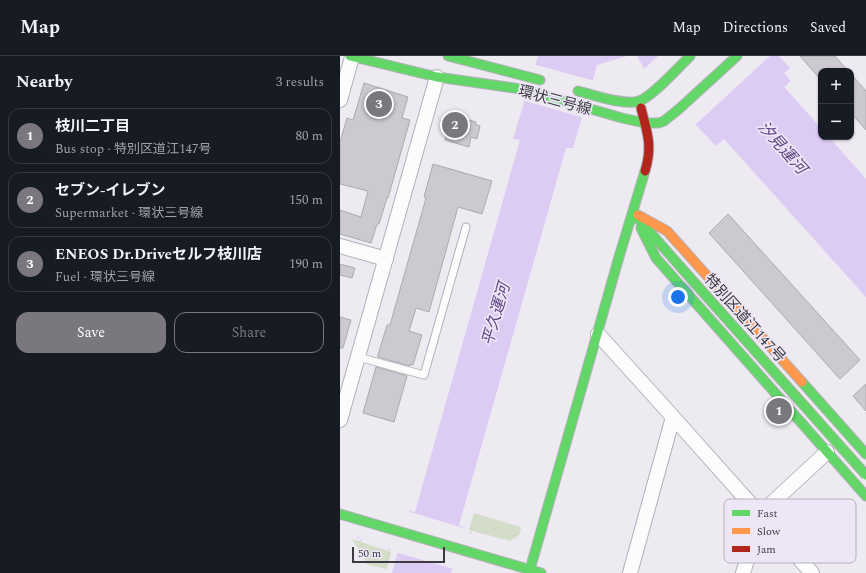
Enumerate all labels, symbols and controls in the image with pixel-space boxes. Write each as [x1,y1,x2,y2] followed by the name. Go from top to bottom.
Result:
[20,13,60,42] text: Map
[673,17,701,38] text: Map
[723,17,788,38] text: Directions
[810,17,846,38] text: Saved
[818,68,854,140] map controls
[818,68,854,104] button: +
[16,69,72,95] text: Nearby
[276,72,324,92] text: 3 results
[516,80,594,121] street label: 環状三号線
[366,89,392,119] pin: 3
[818,104,854,140] button: −
[442,110,468,140] pin: 2
[55,115,130,138] text: 枝川二丁目
[752,116,815,182] water label: 汐見運河
[26,126,34,146] text: 1
[296,126,323,146] text: 80 m
[55,139,211,159] text: Bus stop · 特別区道江147号
[55,179,166,202] text: セブン-イレブン
[26,190,34,210] text: 2
[289,190,323,210] text: 150 m
[55,203,203,223] text: Supermarket · 環状三号線
[55,243,262,266] text: ENEOS Dr.Driveセルフ枝川店
[26,254,34,274] text: 3
[289,254,323,274] text: 190 m
[55,267,155,287] text: Fuel · 環状三号線
[698,269,791,368] street label: 特別区道江147号
[476,277,517,348] water label: 平久運河
[668,287,688,307] your location
[16,312,166,353] button: Save
[174,312,324,353] button: Share
[766,396,792,426] pin: 1
[724,499,856,563] legend
[757,505,778,522] text: Fast
[757,523,781,540] text: Slow
[757,541,776,558] text: Jam
[352,545,445,564] scale bar
[358,545,381,562] text: 50 m

